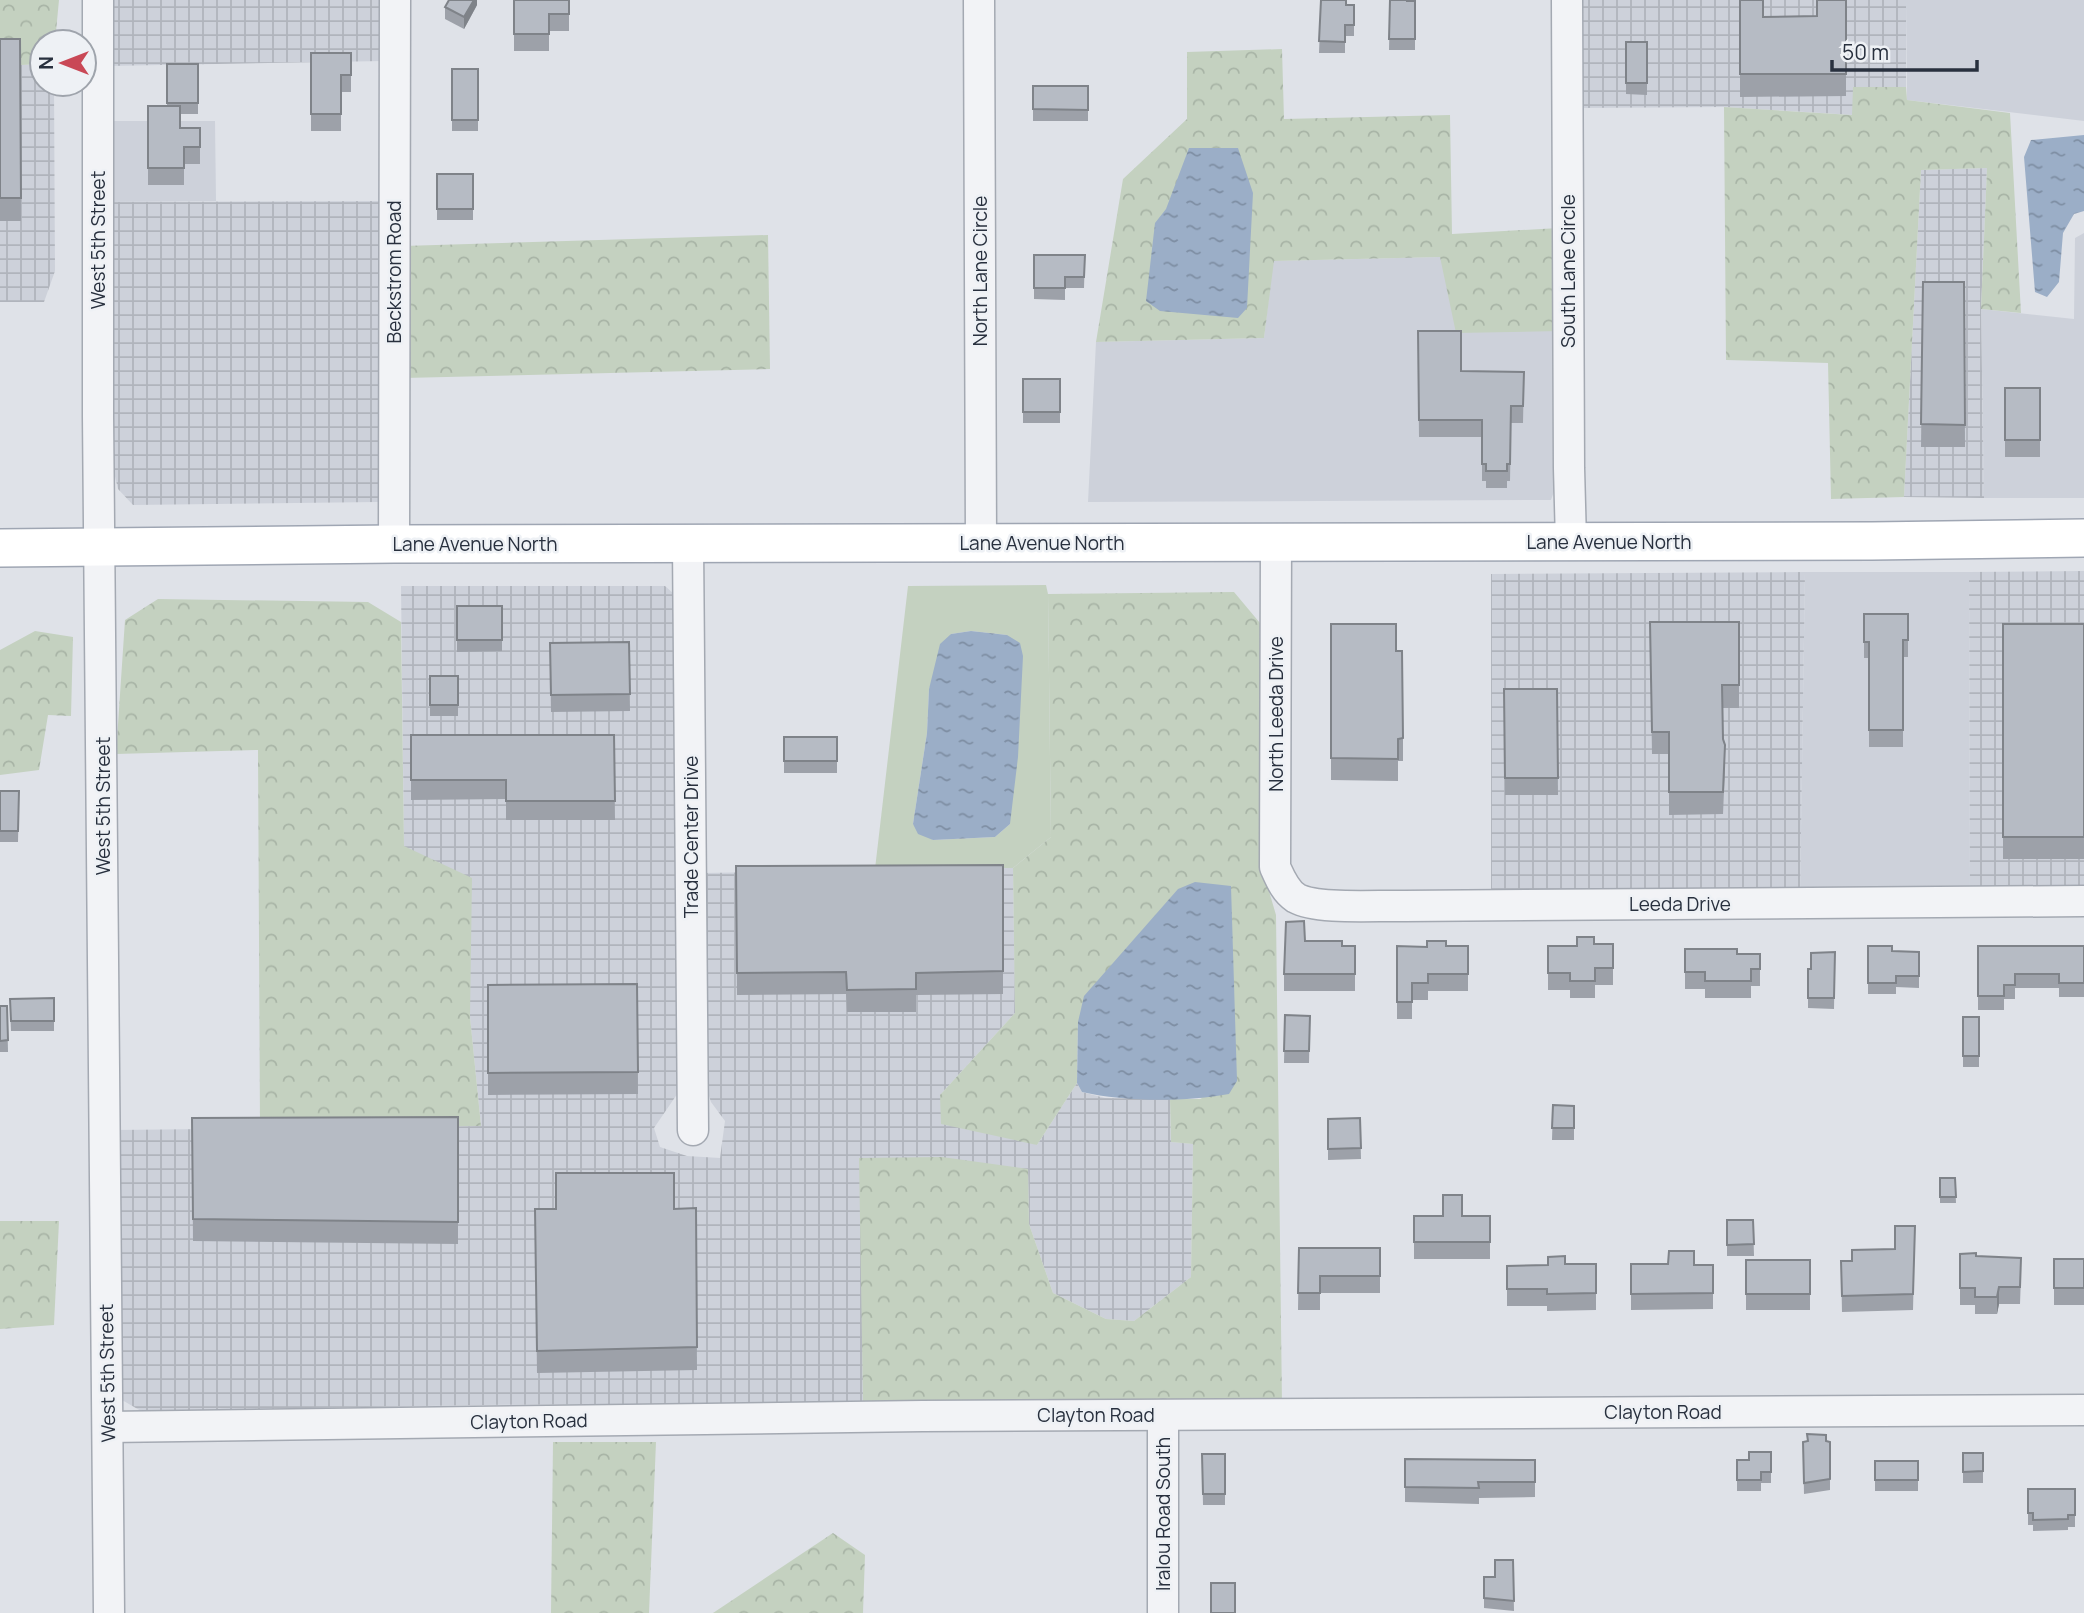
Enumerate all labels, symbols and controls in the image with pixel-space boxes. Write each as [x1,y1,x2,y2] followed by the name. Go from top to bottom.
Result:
[28,28,98,98] north arrow
[1832,28,1977,72] scale bar
[1842,38,1889,66] text: 50 m
[33,56,59,70] text: N
[85,171,111,309] street label: West 5th Street
[1555,194,1581,348] street label: South Lane Circle
[967,196,993,346] street label: North Lane Circle
[381,201,407,343] street label: Beckstrom Road
[1526,529,1692,555] street label: Lane Avenue North
[959,530,1125,556] street label: Lane Avenue North
[392,531,558,557] street label: Lane Avenue North
[1263,636,1289,792] street label: North Leeda Drive
[90,737,116,875] street label: West 5th Street
[678,756,704,918] street label: Trade Center Drive
[1629,891,1731,917] street label: Leeda Drive
[93,1303,121,1443] street label: West 5th Street
[1604,1399,1722,1425] street label: Clayton Road
[1037,1402,1155,1428] street label: Clayton Road
[470,1407,588,1435] street label: Clayton Road
[1150,1437,1176,1591] street label: Iralou Road South

